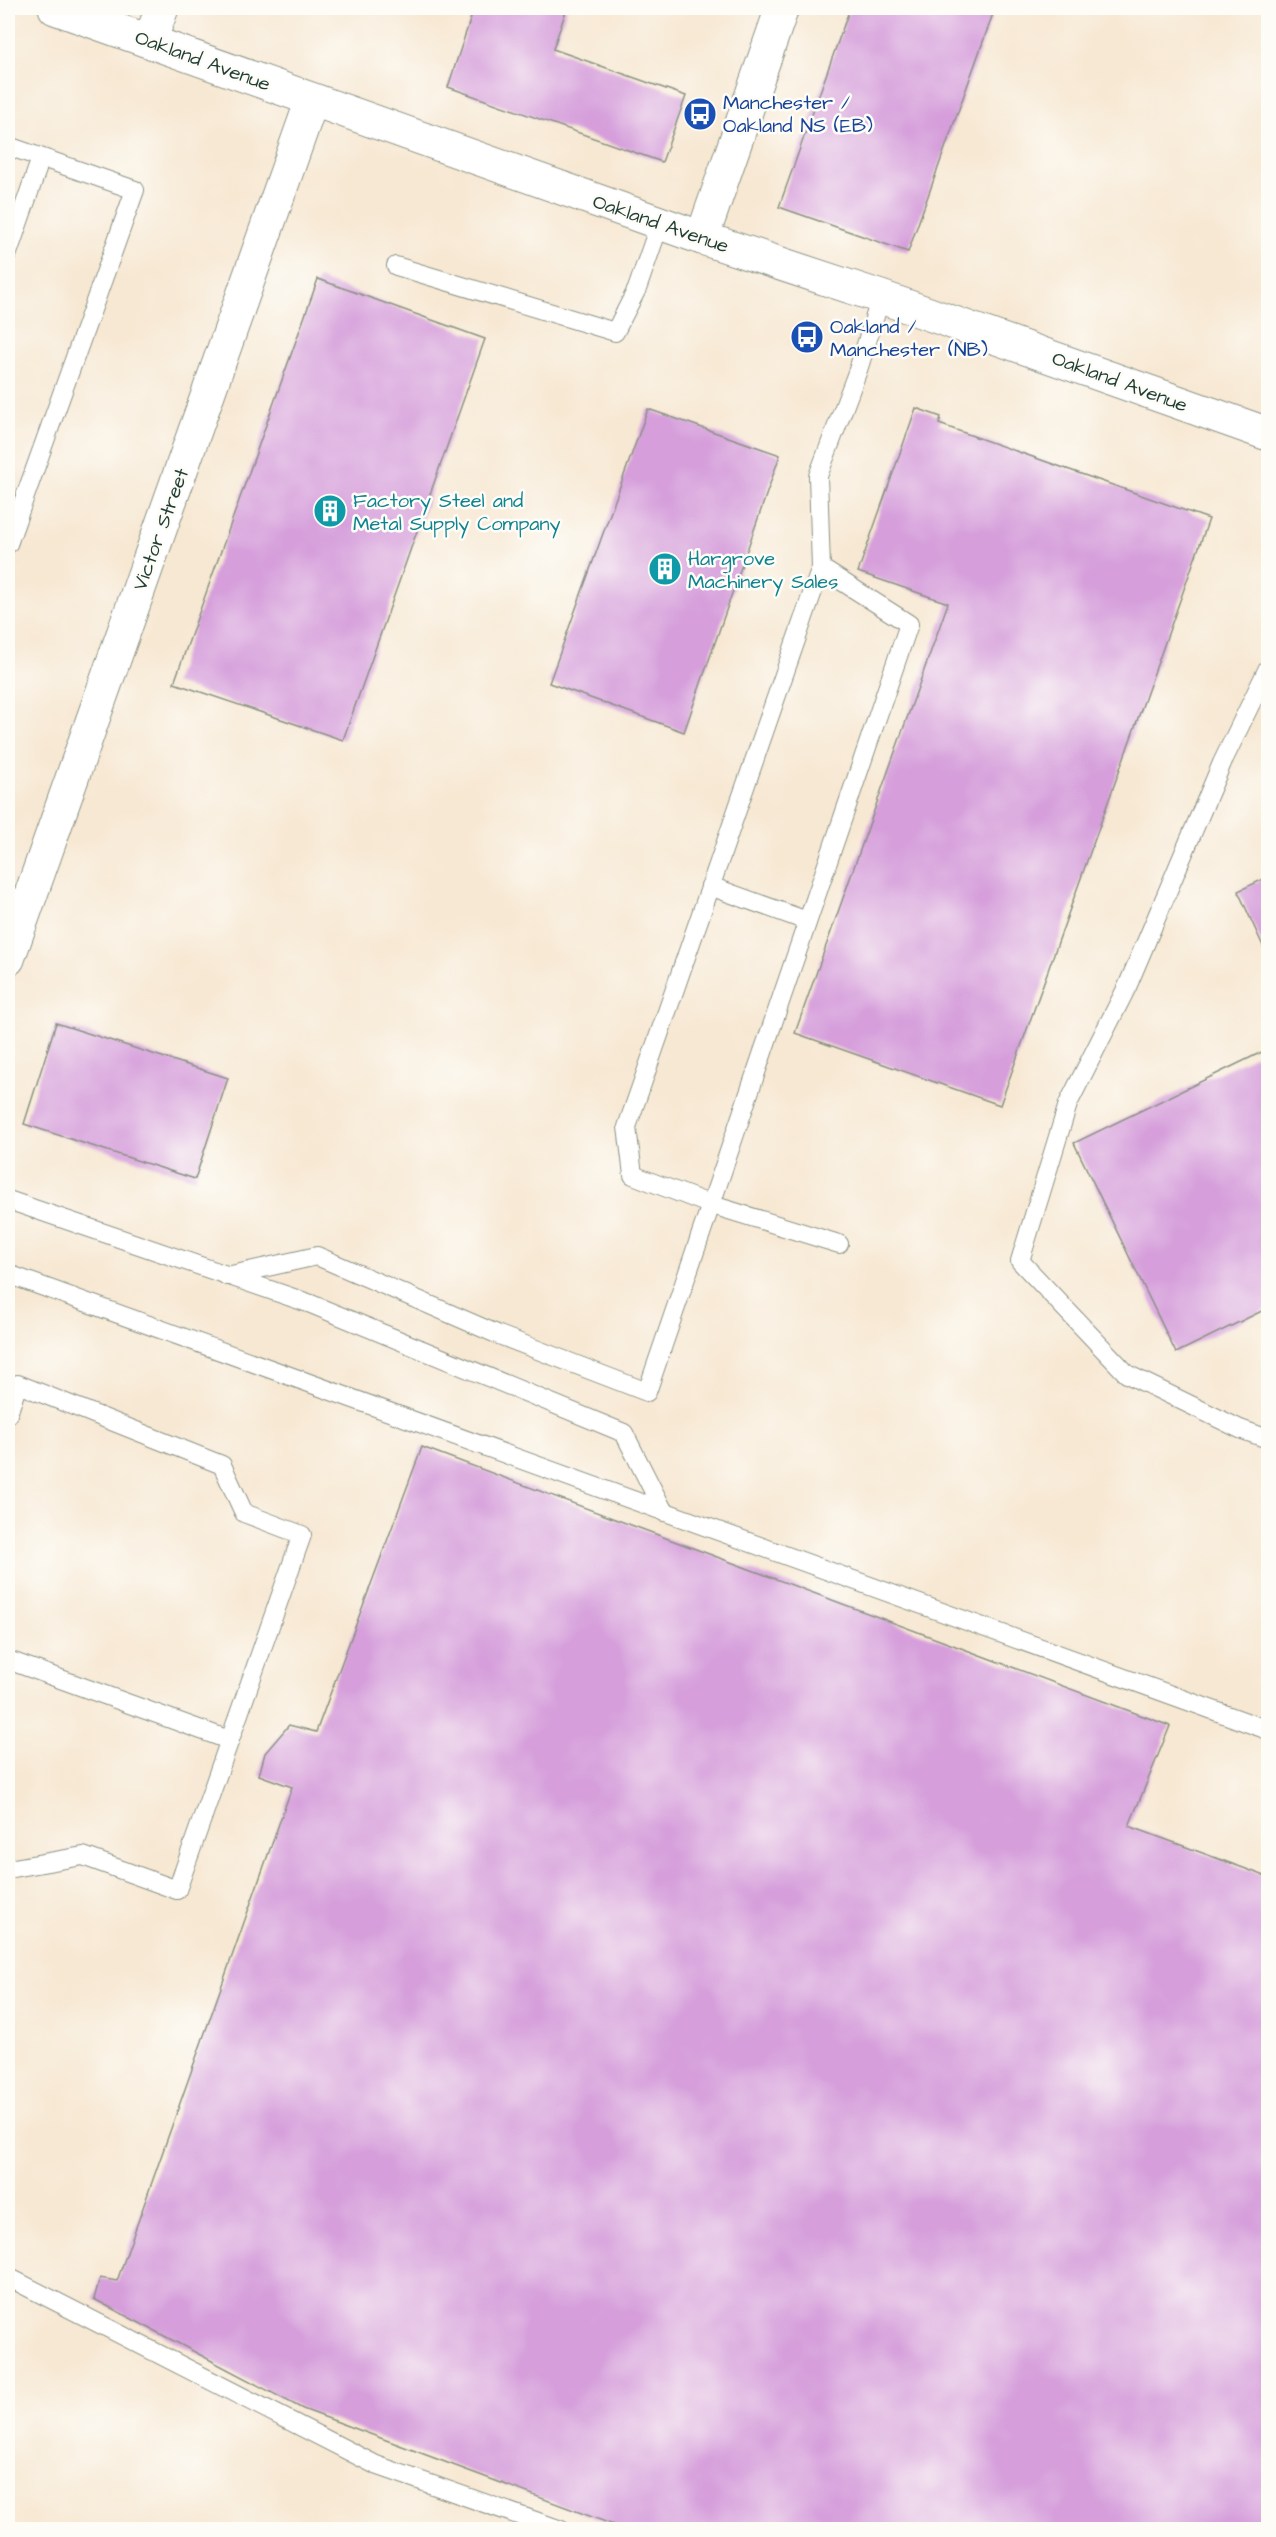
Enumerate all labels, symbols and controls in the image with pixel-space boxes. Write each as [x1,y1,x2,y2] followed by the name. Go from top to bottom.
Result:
[131,23,275,99] street label: Oakland Avenue
[723,89,873,140] place label: Manchester / Oakland NS (EB)
[682,96,718,132] bus stop icon: Manchester / Oakland NS (EB)
[589,188,733,260] street label: Oakland Avenue
[830,313,988,364] place label: Oakland / Manchester (NB)
[789,319,825,355] bus stop icon: Oakland / Manchester (NB)
[1048,344,1192,420] street label: Oakland Avenue
[126,464,196,594] street label: Victor Street
[353,487,560,539] place label: Factory Steel and Metal Supply Company
[312,493,348,529] building icon: Factory Steel and Metal Supply Company
[688,545,838,597] place label: Hargrove Machinery Sales
[647,551,683,587] building icon: Hargrove Machinery Sales

